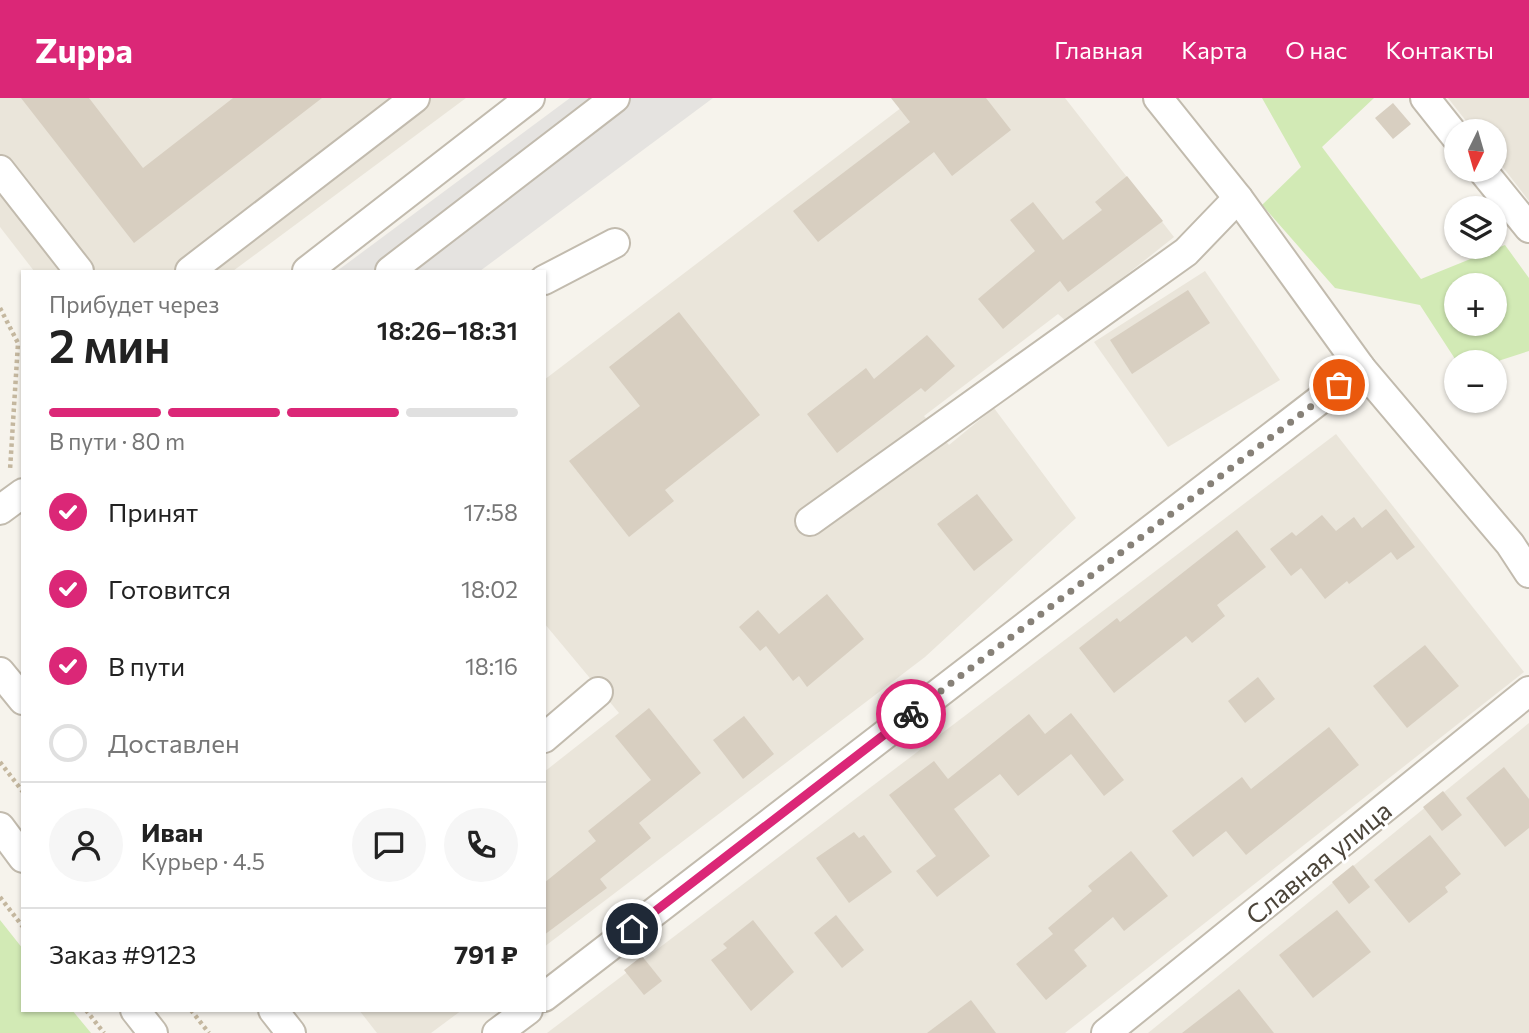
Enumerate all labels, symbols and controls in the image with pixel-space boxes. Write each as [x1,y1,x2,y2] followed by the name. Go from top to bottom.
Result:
[35,29,133,70] text: Zuppa
[1054,35,1143,64] text: Главная
[1181,35,1247,64] text: Карта
[1285,35,1347,64] text: О нас
[1385,35,1494,64] text: Контакты
[1444,119,1507,182] north arrow
[1444,119,1507,413] map controls
[1444,196,1507,259] button: layers
[1444,273,1507,336] button: +
[49,290,219,318] text: Прибудет через
[377,314,518,345] text: 18:26–18:31
[49,316,171,372] text: 2 мин
[1444,350,1507,413] button: −
[1309,355,1369,415] pin
[1320,366,1358,404] icon: bag
[49,427,185,455] text: В пути · 80 m
[49,493,87,531] icon: check
[108,496,198,527] text: Принят
[463,498,518,526] text: 17:58
[49,570,87,608] icon: check
[108,573,231,604] text: Готовится
[461,575,518,603] text: 18:02
[49,647,87,685] icon: check
[108,650,185,681] text: В пути
[465,652,518,680] text: 18:16
[876,679,946,749] courier
[892,695,930,733] icon: bike
[108,727,240,758] text: Доставлен
[1239,794,1397,930] street label: Славная улица
[49,808,123,882] button: person
[352,808,426,882] button: chat
[444,808,518,882] button: phone
[141,816,203,847] text: Иван
[141,847,265,875] text: Курьер · 4.5
[602,899,662,959] pin
[613,910,651,948] icon: home
[49,938,196,969] text: Заказ #9123
[454,938,518,969] text: 791 ₽

